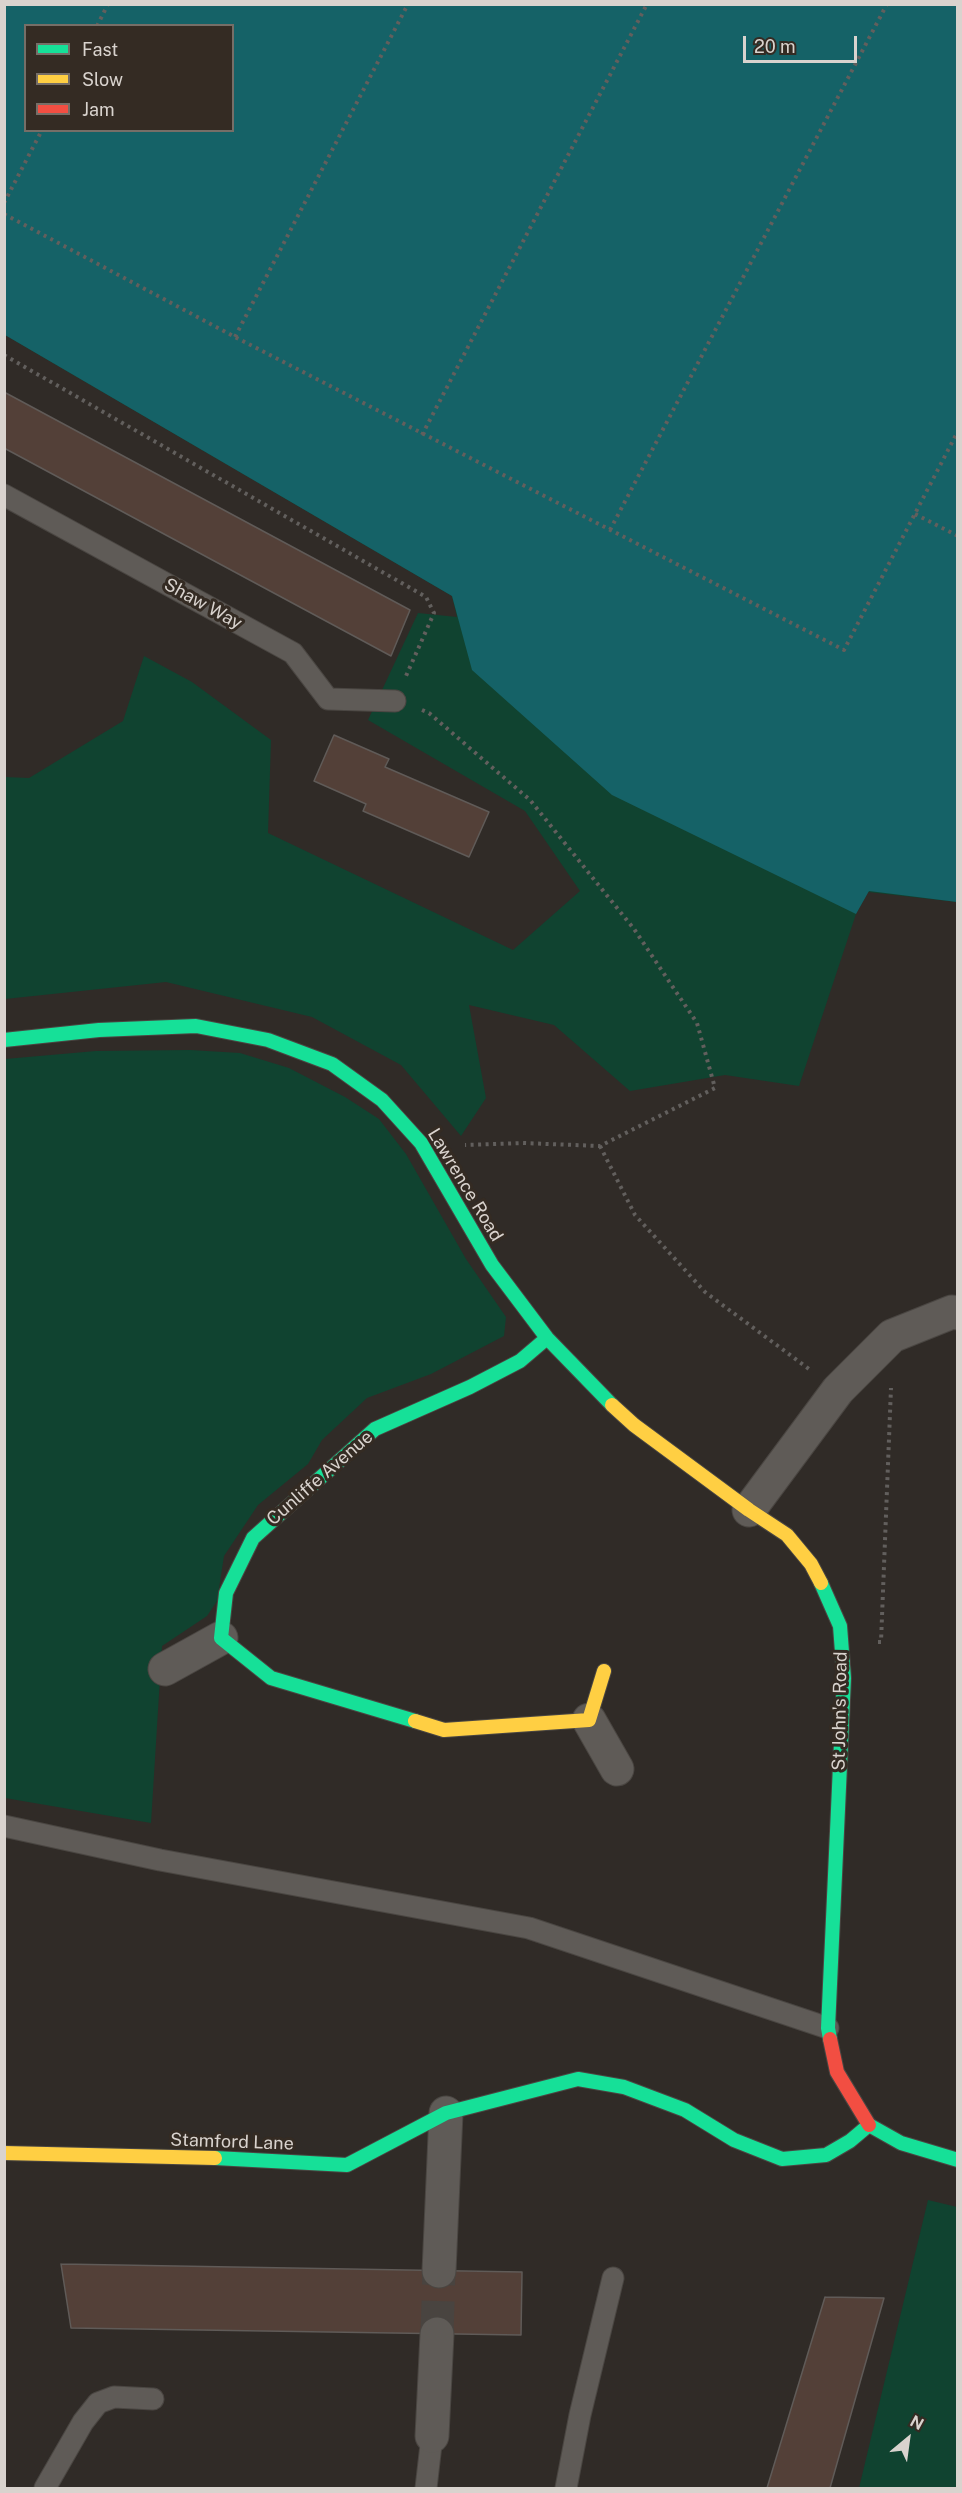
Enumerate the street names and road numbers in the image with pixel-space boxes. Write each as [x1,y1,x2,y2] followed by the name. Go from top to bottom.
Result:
[160,574,246,634] street label: Shaw Way
[423,1124,507,1246] street label: Lawrence Road
[263,1426,377,1530] street label: Cunliffe Avenue
[828,1651,852,1771] street label: St John's Road
[170,2129,294,2155] street label: Stamford Lane

